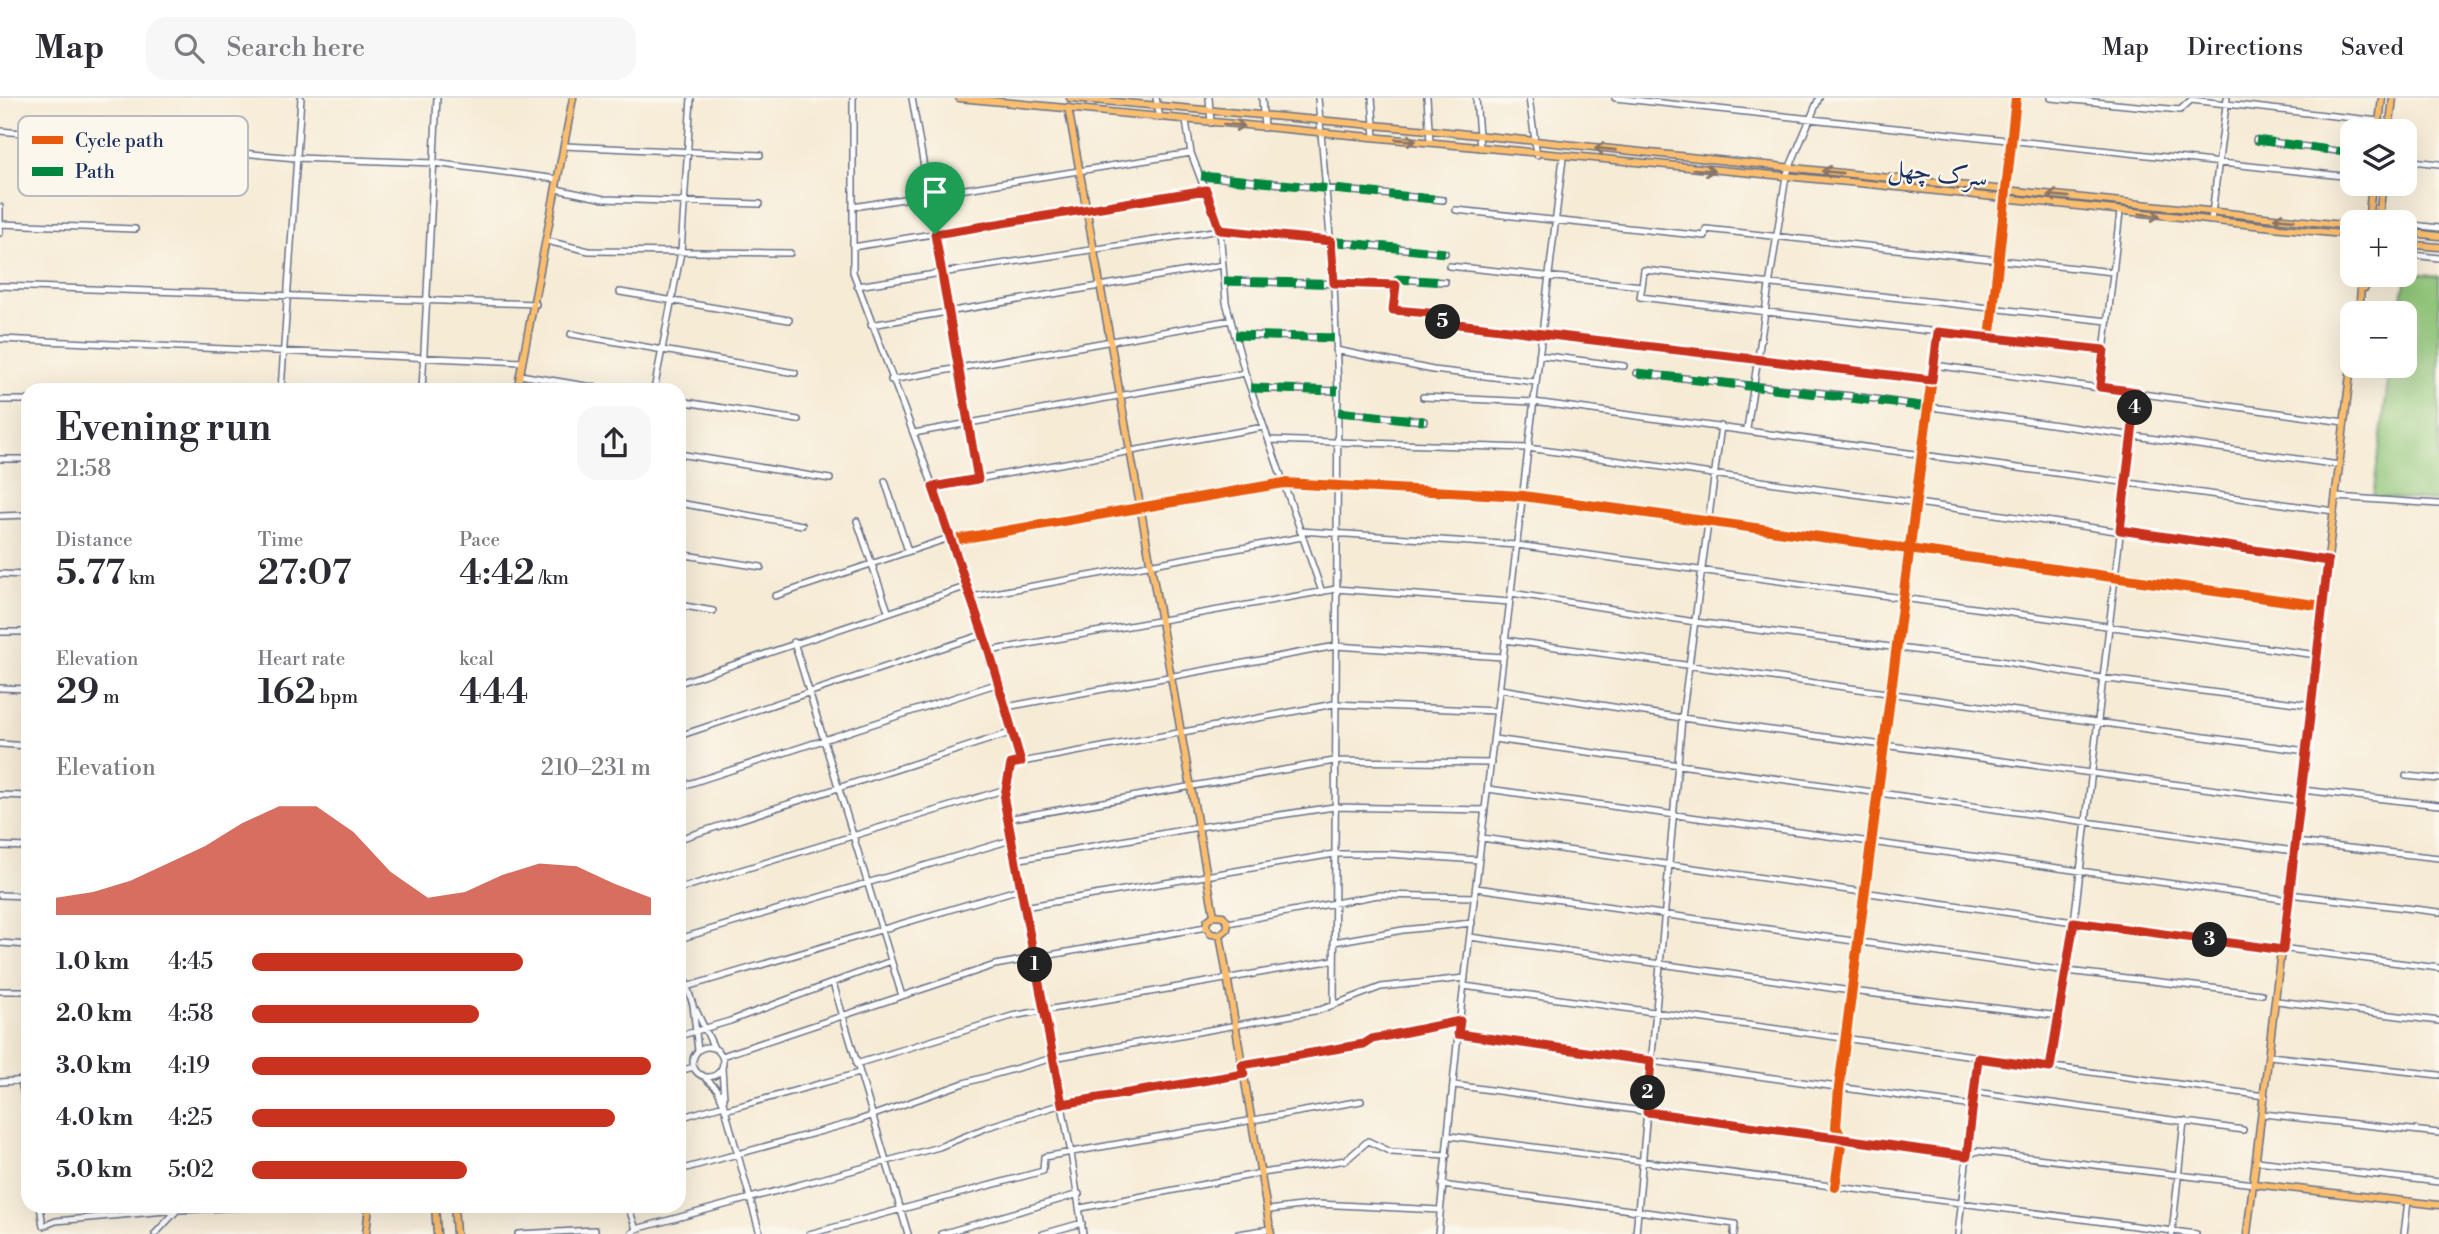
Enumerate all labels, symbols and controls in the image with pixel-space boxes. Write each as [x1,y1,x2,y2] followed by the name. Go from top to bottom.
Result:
[146,17,636,80] search box
[35,28,104,69] text: Map
[170,29,208,67] icon: search
[226,32,365,64] text: Search here
[2102,33,2149,63] text: Map
[2187,33,2303,63] text: Directions
[2341,33,2404,63] text: Saved
[18,116,248,196] legend
[1222,119,1245,132] one-way arrow
[2340,119,2417,378] map controls
[2340,119,2417,196] button: layers
[75,129,164,153] text: Cycle path
[1394,134,1416,147] one-way arrow
[1594,142,1617,155] one-way arrow
[1886,152,1989,195] street label: سرک چهل
[75,160,115,184] text: Path
[905,162,965,234] pin
[1692,164,1715,177] one-way arrow
[1821,166,1843,179] one-way arrow
[916,173,954,211] icon: arrive
[2047,189,2070,202] one-way arrow
[2138,209,2161,222] one-way arrow
[2340,210,2417,287] button: +
[2273,213,2296,226] one-way arrow
[2340,301,2417,378] button: −
[1426,304,1460,340] pin: 5
[1437,309,1448,333] text: 5
[2118,390,2152,426] pin: 4
[2128,395,2141,419] text: 4
[56,405,271,452] text: Evening run
[577,406,651,480] button: share
[56,455,111,483] text: 21:58
[56,528,133,552] text: Distance
[258,528,303,552] text: Time
[459,528,500,552] text: Pace
[56,552,125,595] text: 5.77
[258,552,351,595] text: 27:07
[459,552,535,595] text: 4:42
[125,566,155,590] text: km
[535,566,569,590] text: /km
[56,647,138,671] text: Elevation
[258,647,345,671] text: Heart rate
[459,647,494,671] text: kcal
[56,671,99,714] text: 29
[258,671,316,714] text: 162
[459,671,528,714] text: 444
[99,685,120,709] text: m
[316,685,358,709] text: bpm
[56,754,156,782] text: Elevation
[541,754,651,782] text: 210–231 m
[2192,922,2228,958] pin: 3
[2204,927,2215,951] text: 3
[56,948,129,976] text: 1.0 km
[168,948,213,976] text: 4:45
[1018,948,1052,982] pin: 1
[1030,952,1039,976] text: 1
[56,1000,132,1028] text: 2.0 km
[168,1000,214,1028] text: 4:58
[56,1052,132,1080] text: 3.0 km
[168,1052,210,1080] text: 4:19
[1630,1076,1666,1110] pin: 2
[1642,1080,1653,1104] text: 2
[56,1104,133,1132] text: 4.0 km
[168,1104,213,1132] text: 4:25
[56,1156,132,1184] text: 5.0 km
[168,1156,214,1184] text: 5:02

